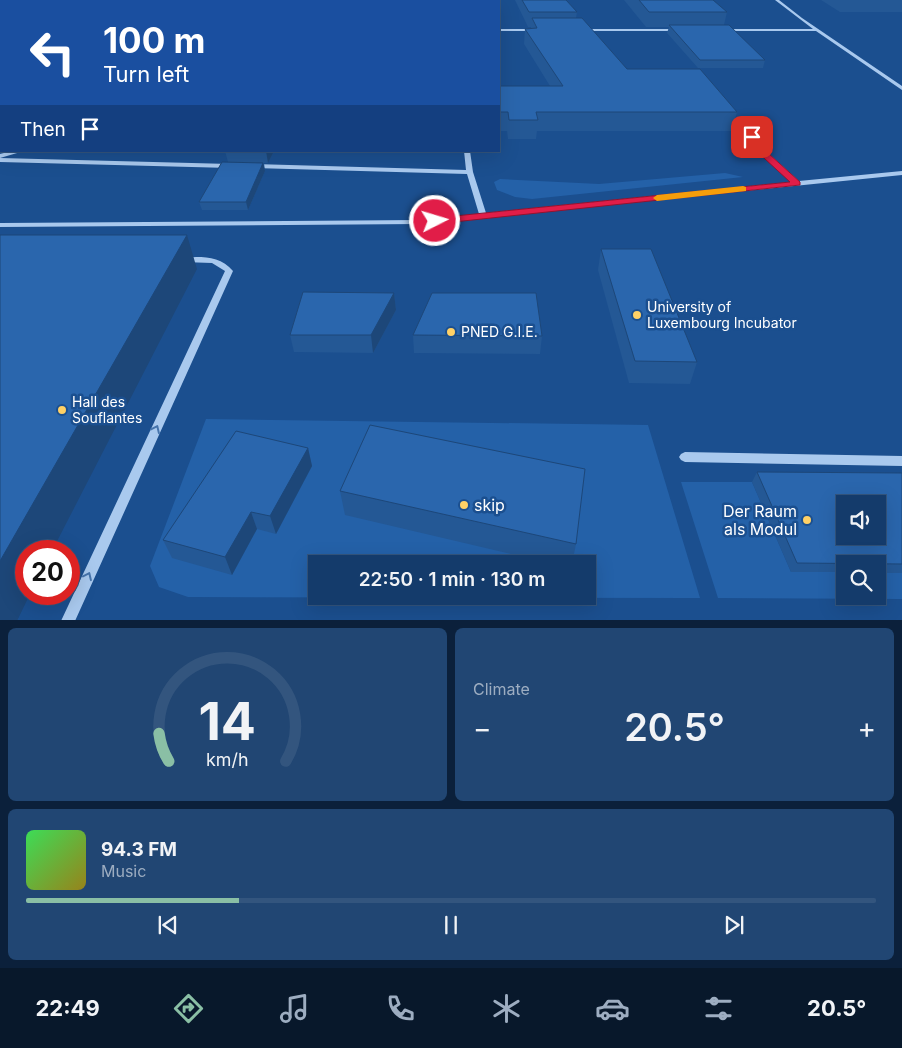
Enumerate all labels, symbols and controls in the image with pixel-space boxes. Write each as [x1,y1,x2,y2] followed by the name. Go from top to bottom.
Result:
[103,19,206,61] text: 100 m
[20,20,85,85] icon: left
[103,61,189,87] text: Turn left
[76,115,104,143] icon: arrive
[731,116,773,158] pin
[20,118,66,141] text: Then
[738,123,766,151] icon: arrive
[408,194,460,246] position arrow
[647,298,797,331] place label: University of Luxembourg Incubator
[631,309,643,321] marker: University of Luxembourg Incubator
[461,323,538,340] place label: PNED G.I.E.
[445,326,457,338] marker: PNED G.I.E.
[72,393,142,426] place label: Hall des Souflantes
[56,404,68,416] marker: Hall des Souflantes
[150,425,161,434] one-way arrow
[474,495,505,515] place label: skip
[836,495,886,605] map controls
[836,495,886,545] button: sound
[458,499,470,511] marker: skip
[723,501,797,539] place label: Der Raum als Modul
[801,514,813,526] marker: Der Raum als Modul
[15,540,80,605] speed limit sign: 20
[836,555,886,605] button: search
[359,568,545,591] text: 22:50 · 1 min · 130 m
[82,572,93,581] one-way arrow
[473,679,530,699] text: Climate
[199,690,256,753] text: 14
[624,704,725,750] text: 20.5°
[473,711,492,745] text: −
[857,711,876,745] text: +
[206,749,249,770] text: km/h
[101,838,177,861] text: 94.3 FM
[101,861,146,881] text: Music
[154,911,182,939] icon: previous
[437,911,465,939] icon: pause
[720,911,748,939] icon: next
[171,991,206,1026] icon: directions
[277,991,312,1026] icon: music
[383,991,418,1026] icon: phone
[489,991,524,1026] icon: climate
[595,991,630,1026] icon: car
[701,991,736,1026] icon: filters
[36,995,100,1021] text: 22:49
[807,995,866,1021] text: 20.5°

